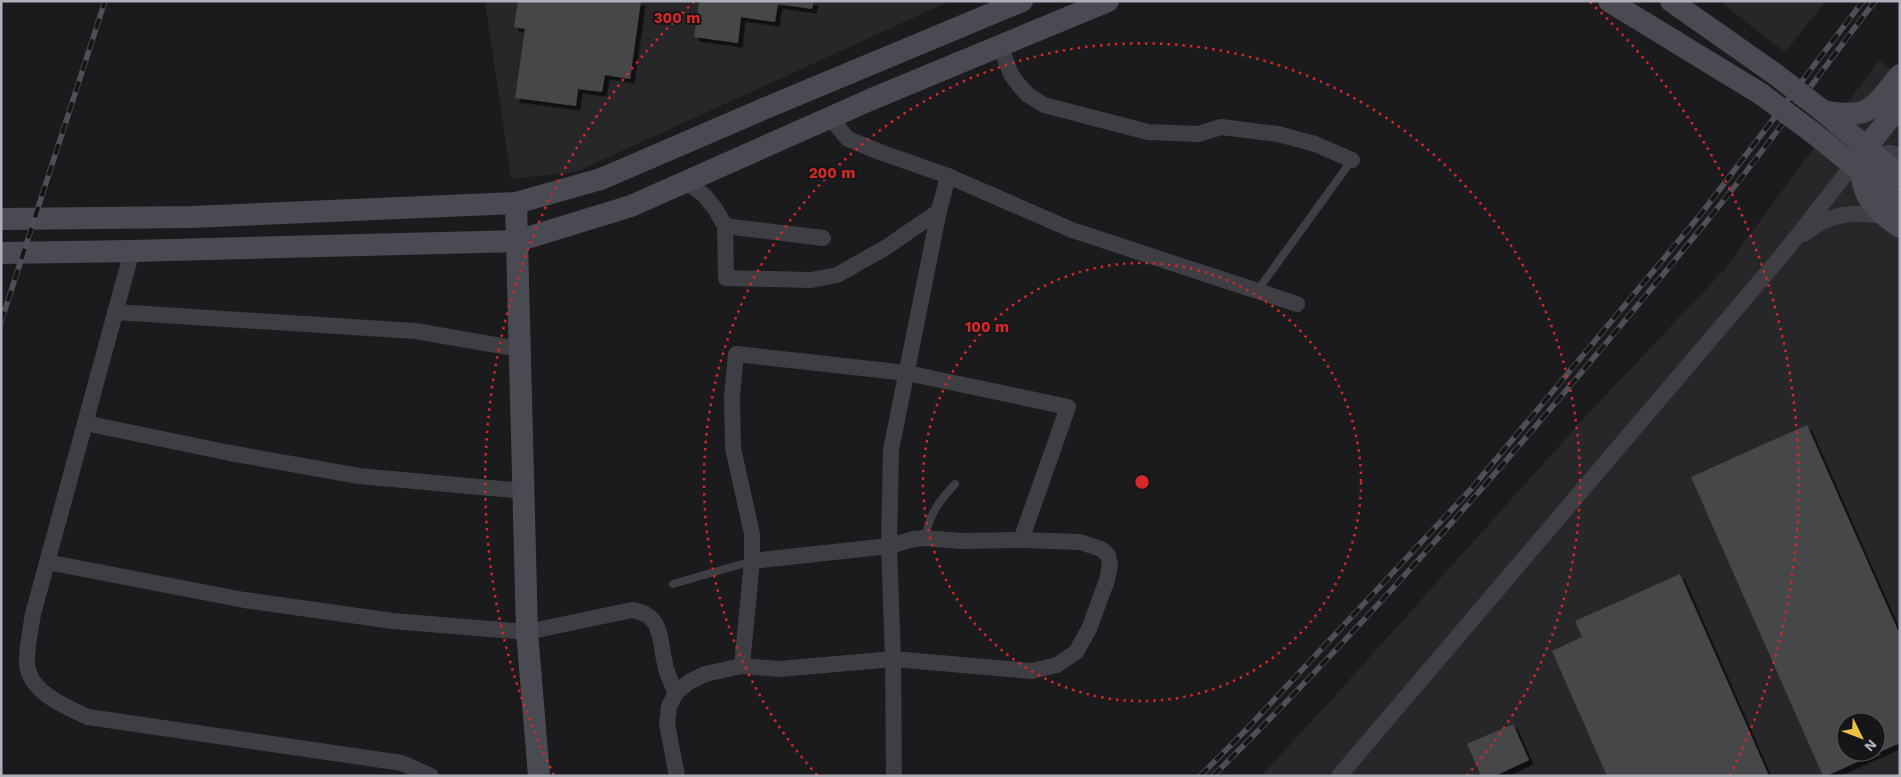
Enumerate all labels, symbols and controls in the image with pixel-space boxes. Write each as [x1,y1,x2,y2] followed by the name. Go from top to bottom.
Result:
[654,9,700,27] text: 300 m
[809,164,855,182] text: 200 m
[965,318,1009,336] text: 100 m
[1133,473,1151,491] centre of rings
[1836,712,1886,762] north arrow
[1861,736,1880,755] text: N

